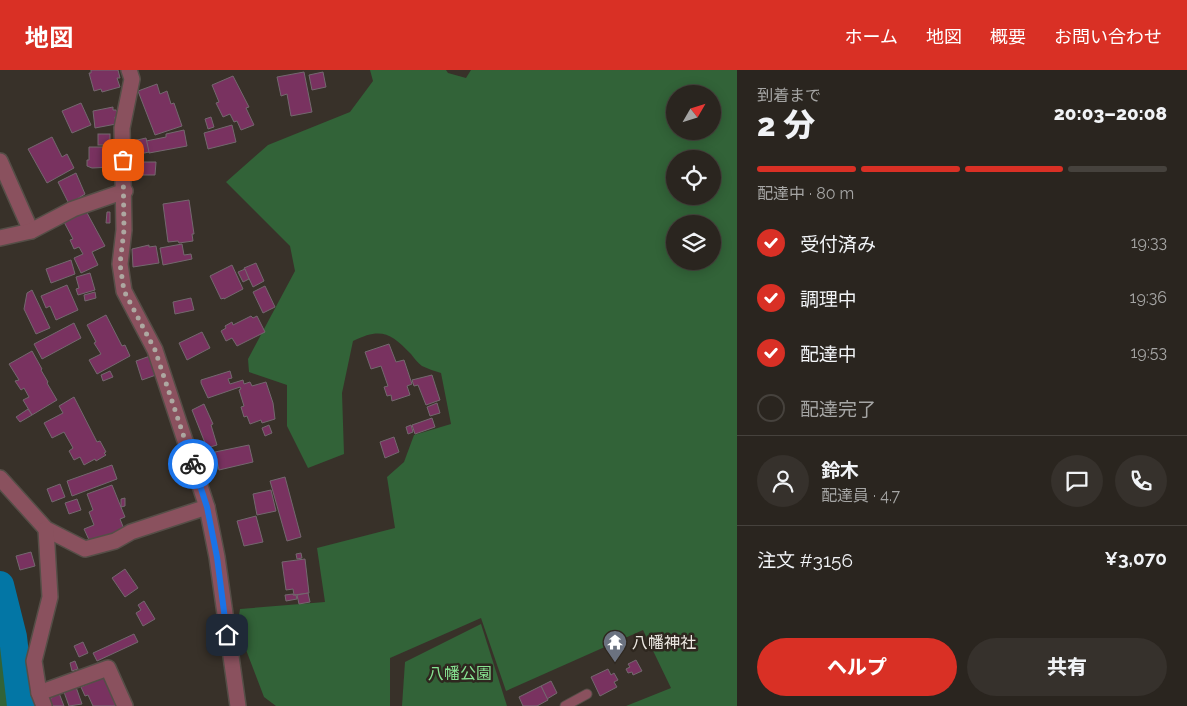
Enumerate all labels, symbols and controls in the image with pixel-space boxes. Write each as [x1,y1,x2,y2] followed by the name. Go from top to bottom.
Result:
[25,23,73,52] text: 地図
[845,26,898,47] text: ホーム
[926,26,962,47] text: 地図
[990,26,1026,47] text: 概要
[1054,26,1162,47] text: お問い合わせ
[666,85,721,140] north arrow
[666,85,721,270] map controls
[757,86,821,105] text: 到着まで
[1054,102,1167,124] text: 20:03–20:08
[757,106,815,143] text: 2 分
[102,139,144,181] pin
[109,146,137,174] icon: bag
[666,150,721,205] button: locate
[757,184,854,203] text: 配達中 · 80 m
[666,215,721,270] button: layers
[757,229,785,257] icon: check
[800,233,876,255] text: 受付済み
[1131,233,1167,252] text: 19:33
[757,284,785,312] icon: check
[800,288,857,310] text: 調理中
[1130,288,1167,307] text: 19:36
[757,339,785,367] icon: check
[800,343,857,365] text: 配達中
[1131,343,1167,362] text: 19:53
[800,398,876,420] text: 配達完了
[168,439,218,489] courier
[179,450,207,478] icon: bike
[757,455,809,507] button: person
[1051,455,1103,507] button: chat
[1115,455,1167,507] button: phone
[821,459,859,481] text: 鈴木
[821,486,900,505] text: 配達員 · 4.7
[1104,547,1167,569] text: ¥3,070
[757,549,853,571] text: 注文 #3156
[206,614,248,656] pin
[213,621,241,649] icon: home
[602,629,628,663] temple icon: 八幡神社
[632,633,696,652] place label: 八幡神社
[757,638,957,696] button: ヘルプ
[967,638,1167,696] button: 共有
[428,664,492,683] park label: 八幡公園

